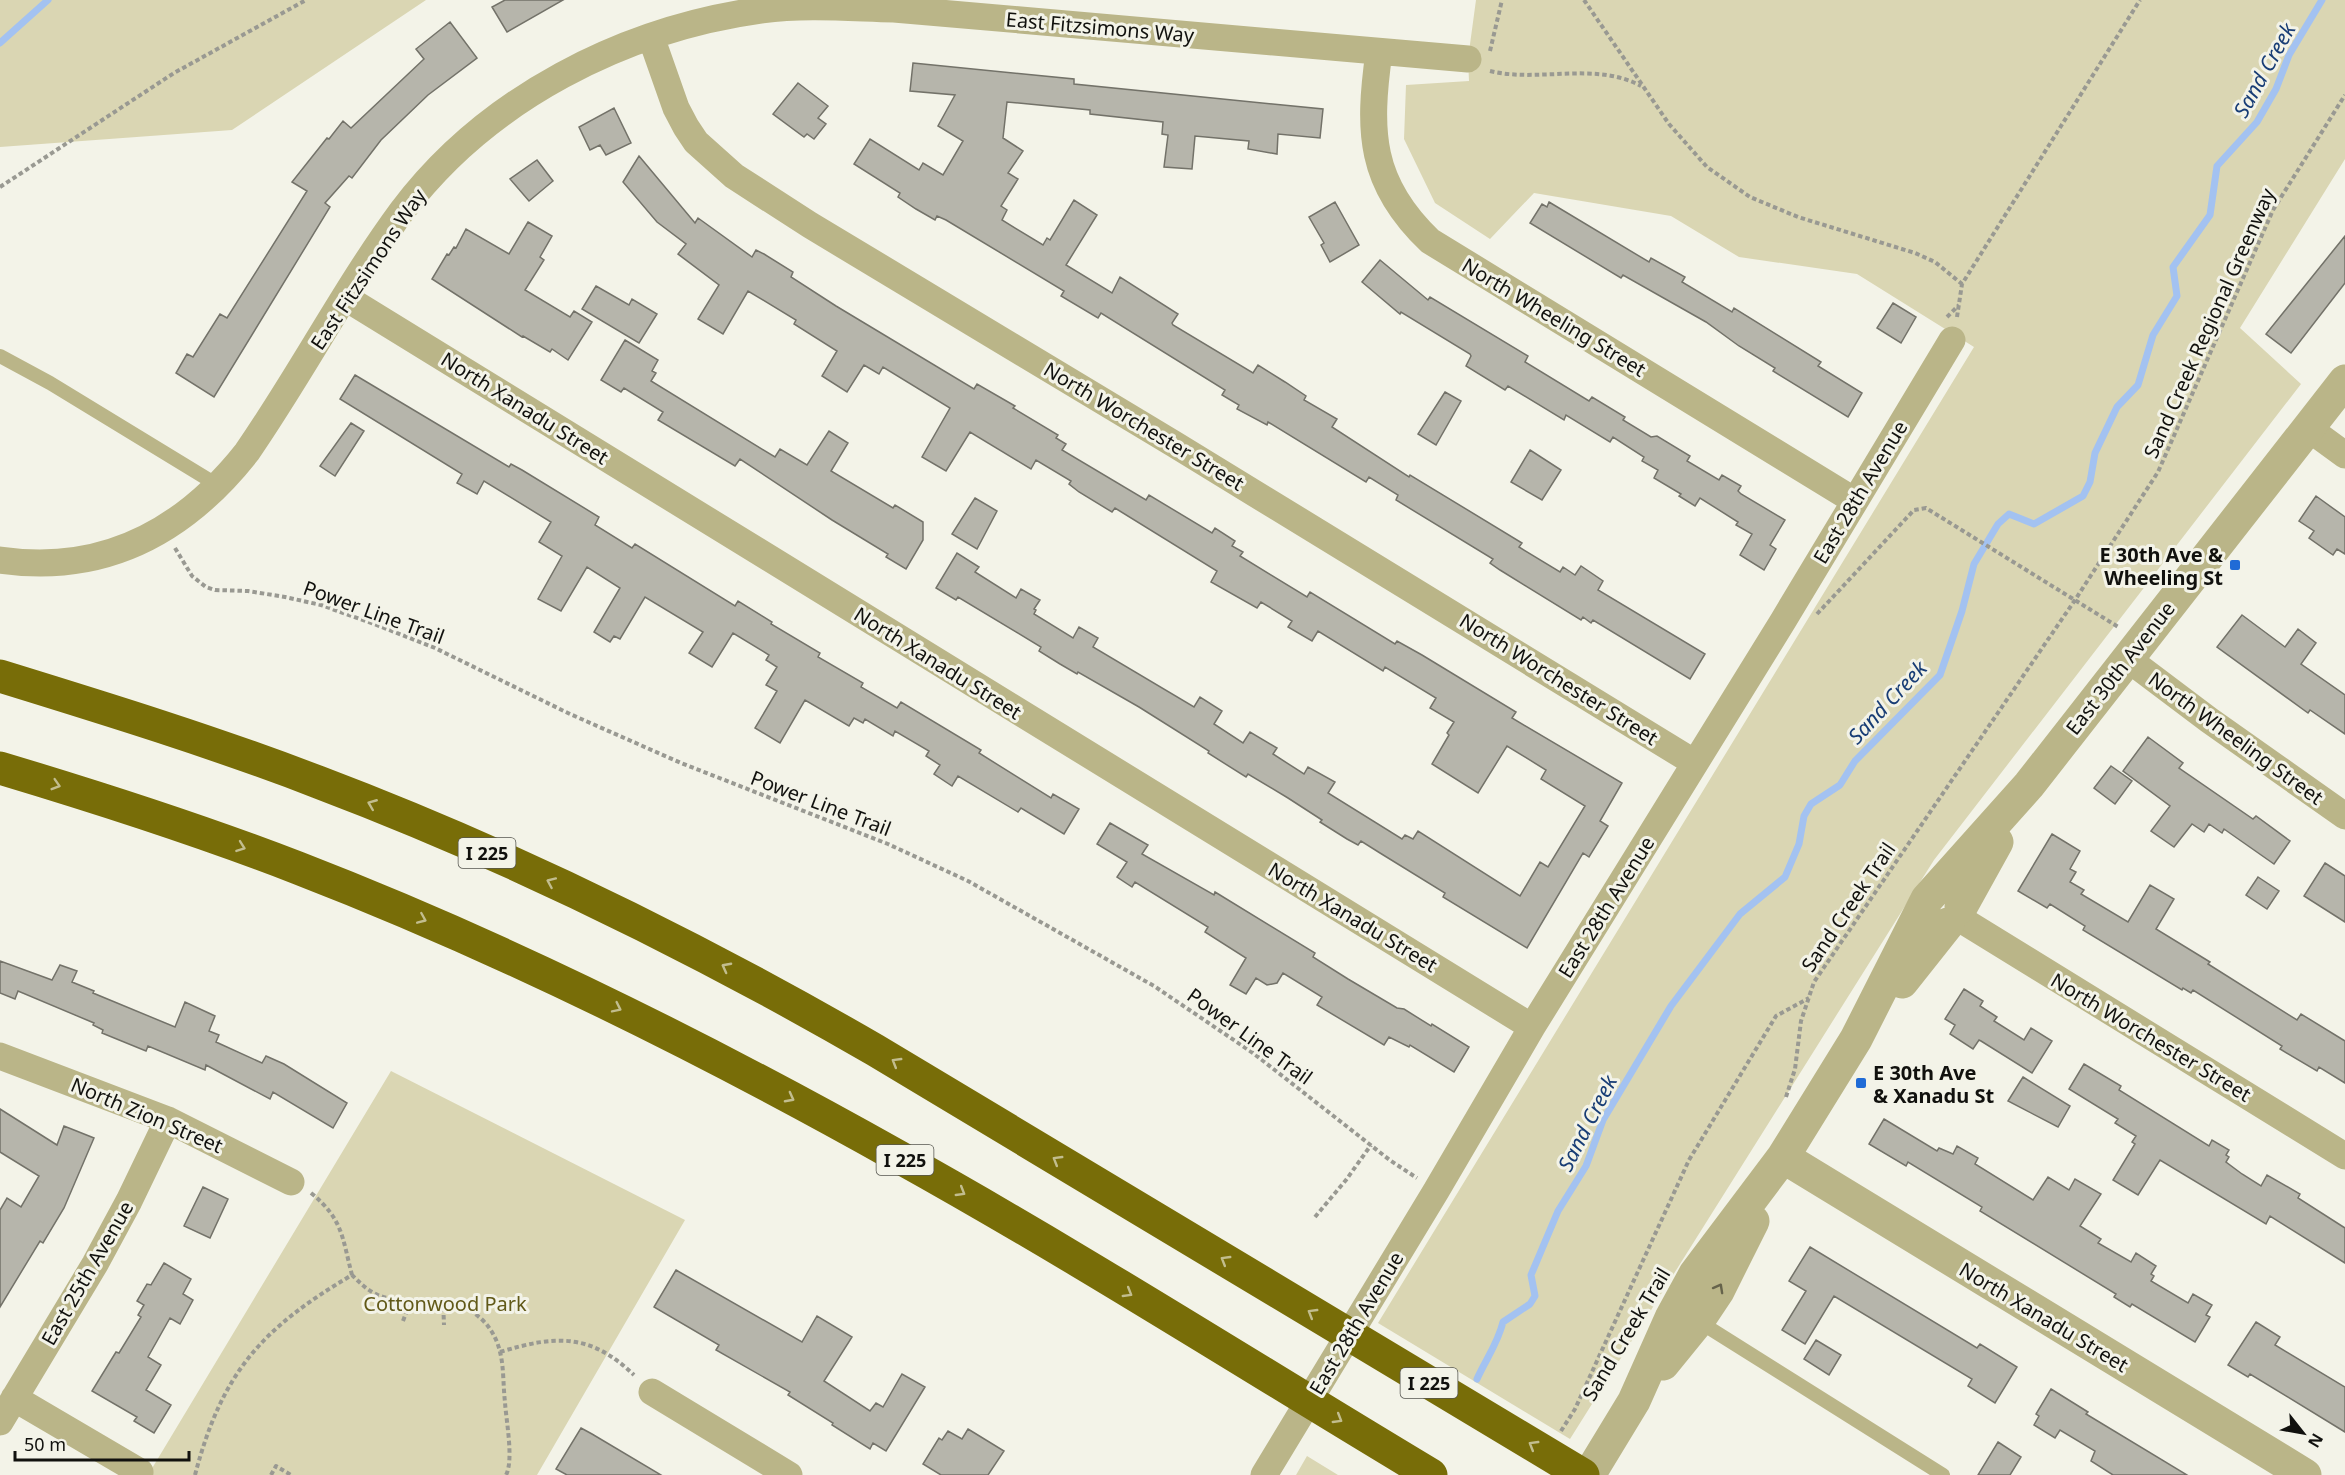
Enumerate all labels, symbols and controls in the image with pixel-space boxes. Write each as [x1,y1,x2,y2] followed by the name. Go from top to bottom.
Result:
[1005,5,1196,49] street label: East Fitzsimons Way
[2227,16,2302,122] water label: Sand Creek
[304,183,432,355] street label: East Fitzsimons Way
[2137,183,2281,462] street label: Sand Creek Regional Greenway
[1457,251,1651,383] street label: North Wheeling Street
[436,346,614,470] street label: North Xanadu Street
[1039,355,1249,497] street label: North Worchester Street
[1807,416,1913,568] street label: East 28th Avenue
[2099,541,2223,591] place label: E 30th Ave & Wheeling St
[2228,558,2242,572] marker: E 30th Ave & Wheeling St
[300,574,448,650] street label: Power Line Trail
[2059,596,2181,740] street label: East 30th Avenue
[849,601,1027,725] street label: North Xanadu Street
[1455,607,1663,751] street label: North Worchester Street
[1841,653,1934,750] water label: Sand Creek
[2143,665,2329,811] street label: North Wheeling Street
[747,764,895,842] street label: Power Line Trail
[50,778,61,790] one-way arrow
[367,799,378,811] one-way arrow
[1552,831,1660,983] street label: East 28th Avenue
[1795,837,1901,977] street label: Sand Creek Trail
[458,838,516,868] road number: I 225
[235,840,246,852] one-way arrow
[1264,856,1442,978] street label: North Xanadu Street
[546,877,557,889] one-way arrow
[416,912,427,924] one-way arrow
[722,963,733,974] one-way arrow
[2046,966,2256,1108] street label: North Worchester Street
[1182,982,1318,1090] street label: Power Line Trail
[611,1001,622,1013] one-way arrow
[892,1058,902,1070] one-way arrow
[1873,1059,1994,1109] place label: E 30th Ave & Xanadu St
[1551,1069,1624,1176] water label: Sand Creek
[67,1071,227,1159] street label: North Zion Street
[1854,1076,1868,1090] marker: E 30th Ave & Xanadu St
[784,1091,795,1102] one-way arrow
[876,1145,934,1175] road number: I 225
[1053,1156,1063,1168] one-way arrow
[955,1185,965,1196] one-way arrow
[35,1196,139,1350] street label: East 25th Avenue
[1303,1247,1409,1399] street label: East 28th Avenue
[1221,1256,1231,1268] one-way arrow
[1955,1256,2133,1378] street label: North Xanadu Street
[1576,1263,1676,1405] street label: Sand Creek Trail
[1712,1283,1724,1294] one-way arrow
[1122,1285,1132,1297] one-way arrow
[363,1290,527,1317] park label: Cottonwood Park
[1308,1308,1318,1320] one-way arrow
[1400,1368,1458,1398] road number: I 225
[2273,1403,2333,1463] north arrow
[1332,1412,1342,1424] one-way arrow
[15,1424,189,1462] scale bar
[2303,1429,2329,1452] text: N
[24,1432,66,1456] text: 50 m
[1529,1441,1539,1452] one-way arrow

